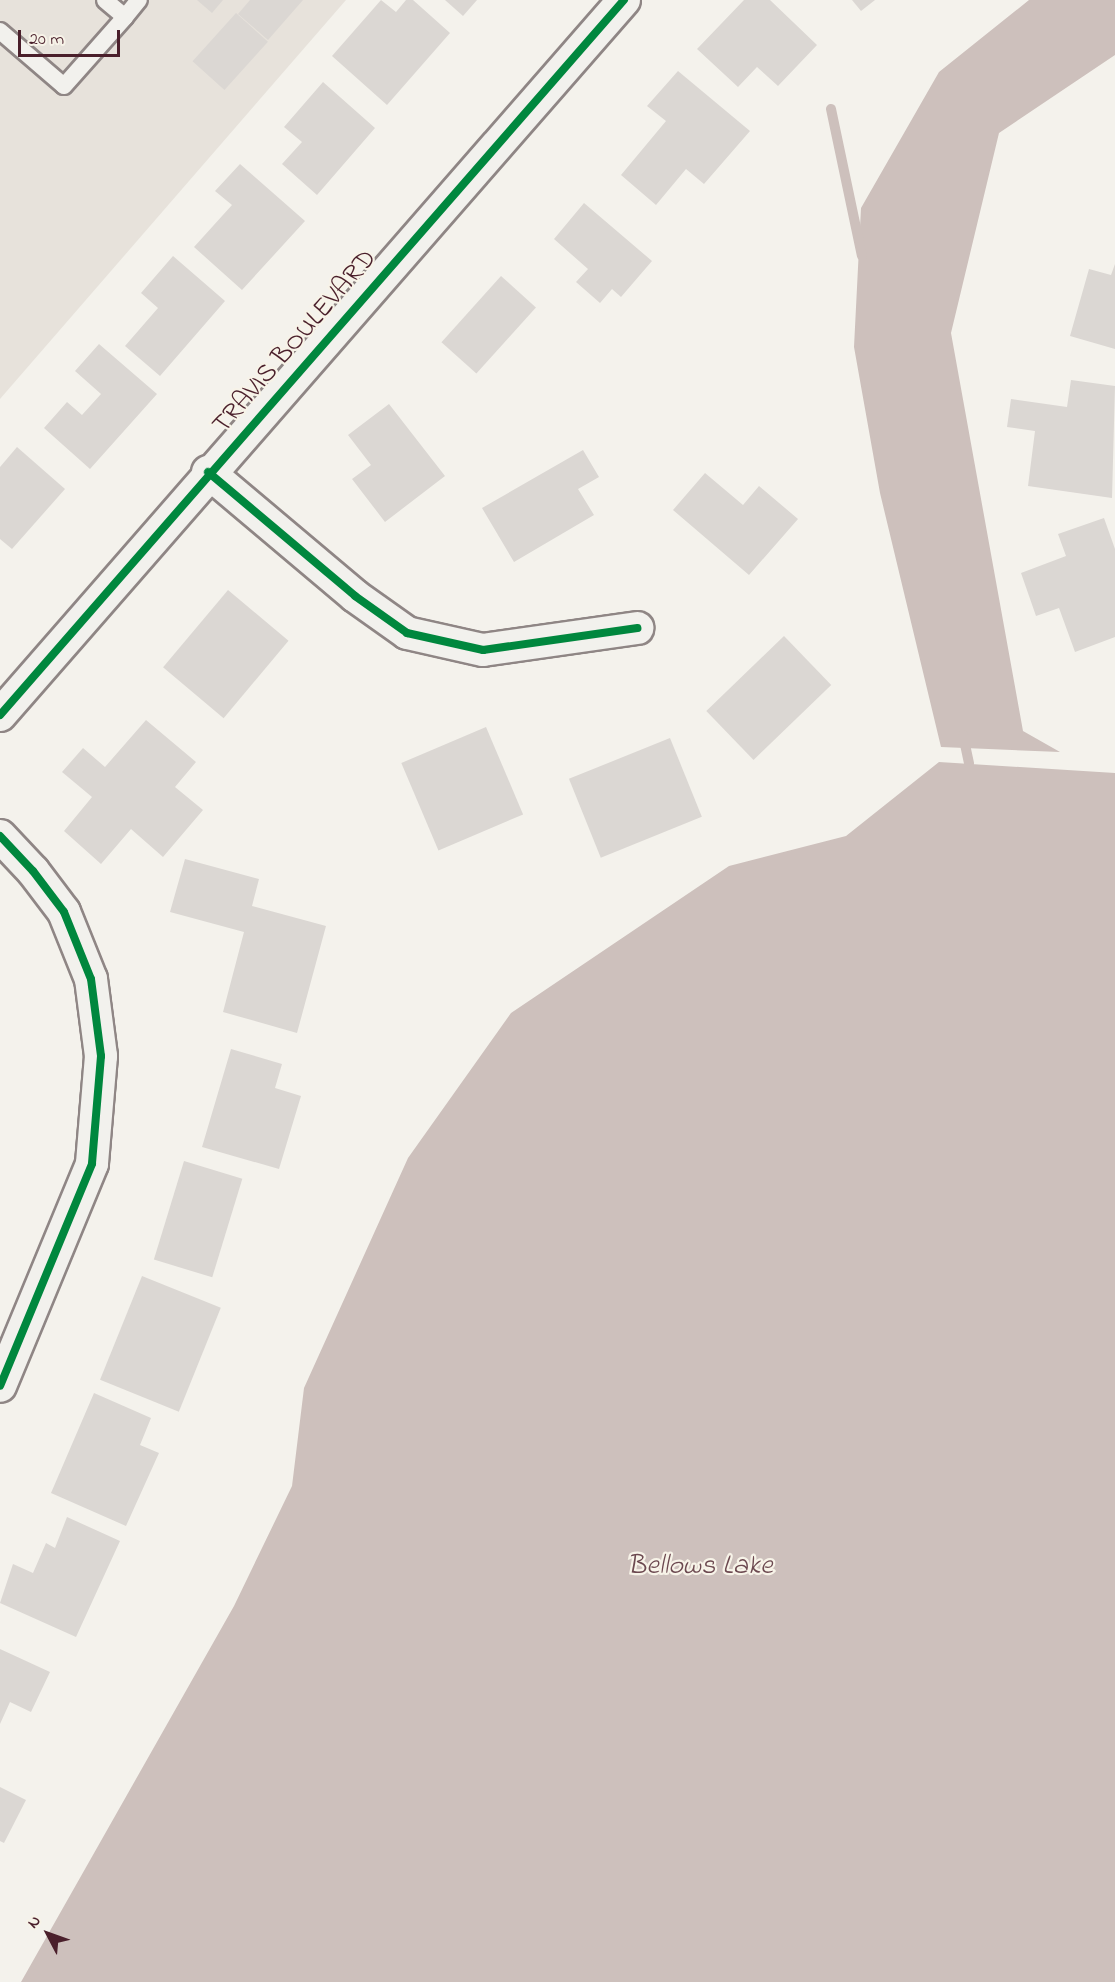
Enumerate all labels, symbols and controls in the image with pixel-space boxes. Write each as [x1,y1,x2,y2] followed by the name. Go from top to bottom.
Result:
[21,18,123,56] scale bar
[29,27,64,53] text: 20 m
[206,243,384,441] street label: TRAVIS BOULEVARD
[627,1550,773,1584] water label: Bellows Lake
[18,1904,78,1964] north arrow
[22,1910,47,1934] text: N

